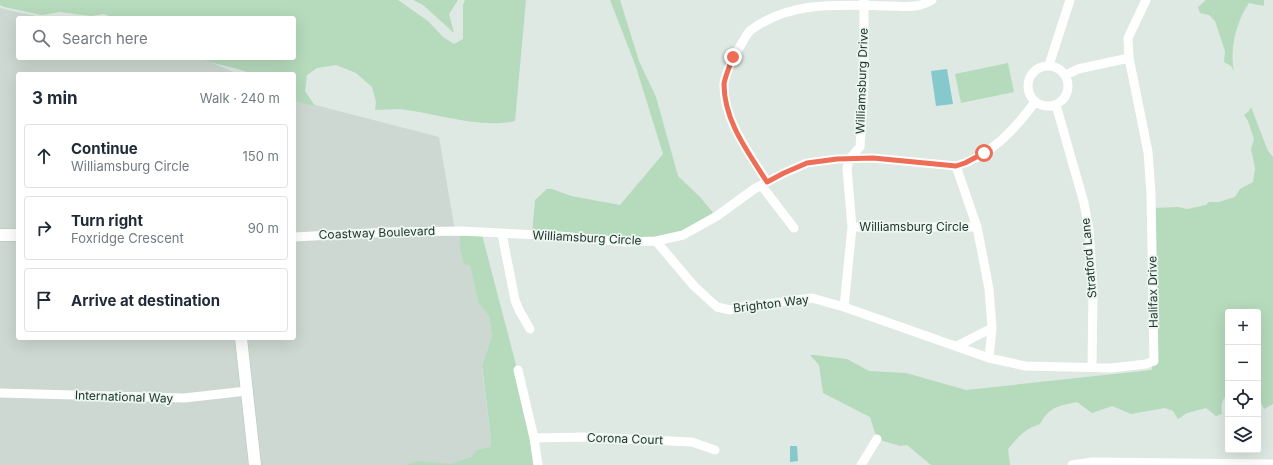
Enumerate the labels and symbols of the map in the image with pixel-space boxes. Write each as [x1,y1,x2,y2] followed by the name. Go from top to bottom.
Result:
[852,28,871,134] street label: Williamsburg Drive
[724,48,742,66] route end
[975,144,993,162] route start
[1078,217,1099,299] street label: Stratford Lane
[859,219,969,234] street label: Williamsburg Circle
[318,223,436,242] street label: Coastway Boulevard
[532,227,642,248] street label: Williamsburg Circle
[1144,256,1161,328] street label: Halifax Drive
[732,291,810,316] street label: Brighton Way
[75,387,174,406] street label: International Way
[587,430,664,447] street label: Corona Court

